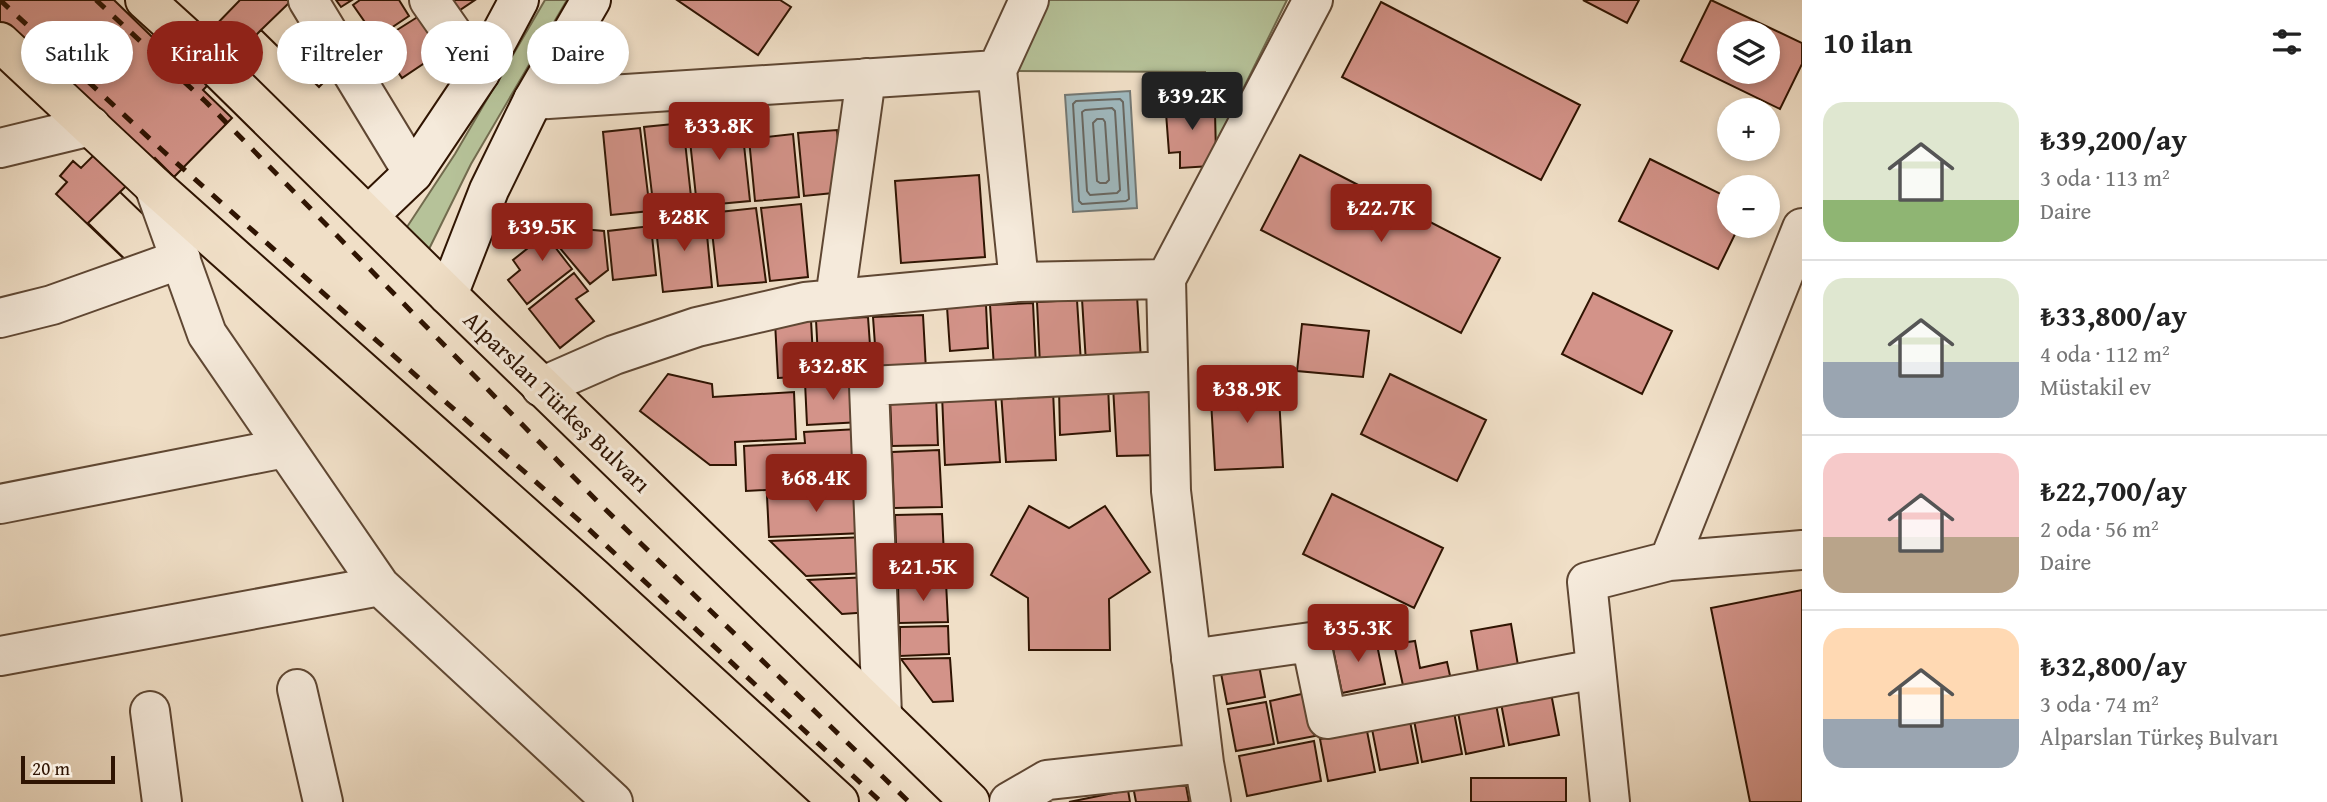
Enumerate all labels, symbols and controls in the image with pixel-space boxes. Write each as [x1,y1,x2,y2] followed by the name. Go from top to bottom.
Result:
[1823,20,1912,64] text: 10 ilan
[21,21,133,84] chip: Satılık
[147,21,263,84] chip: Kiralık
[277,21,407,84] chip: Filtreler
[421,21,513,84] chip: Yeni
[527,21,629,84] chip: Daire
[1717,21,1780,238] map controls
[1717,21,1780,84] button: layers
[2268,23,2306,61] icon: filters
[1135,72,1249,132] pin: ₺39.2K
[1158,78,1226,111] text: ₺39.2K
[1717,98,1780,161] button: +
[662,102,776,162] pin: ₺33.8K
[685,108,753,141] text: ₺33.8K
[2040,117,2187,161] text: ₺39,200/ay
[1879,130,1963,214] icon: home
[2040,161,2170,194] text: 3 oda · 113 m²
[1717,175,1780,238] button: −
[1324,184,1438,244] pin: ₺22.7K
[1347,190,1415,223] text: ₺22.7K
[643,194,725,253] pin: ₺28K
[2040,194,2091,227] text: Daire
[659,199,709,232] text: ₺28K
[485,204,599,263] pin: ₺39.5K
[508,209,576,242] text: ₺39.5K
[2040,293,2187,337] text: ₺33,800/ay
[456,303,659,501] street label: Alparslan Türkeş Bulvarı
[1879,306,1963,390] icon: home
[2040,337,2170,370] text: 4 oda · 112 m²
[776,342,890,402] pin: ₺32.8K
[799,348,867,381] text: ₺32.8K
[1190,366,1304,425] pin: ₺38.9K
[2040,370,2151,403] text: Müstakil ev
[1213,371,1281,404] text: ₺38.9K
[759,454,873,514] pin: ₺68.4K
[782,460,850,493] text: ₺68.4K
[2040,468,2187,512] text: ₺22,700/ay
[1879,481,1963,565] icon: home
[2040,512,2159,545] text: 2 oda · 56 m²
[866,544,980,603] pin: ₺21.5K
[2040,545,2091,578] text: Daire
[889,549,957,582] text: ₺21.5K
[1301,604,1415,664] pin: ₺35.3K
[1324,610,1392,643] text: ₺35.3K
[2040,643,2187,687] text: ₺32,800/ay
[1879,656,1963,740] icon: home
[2040,687,2159,720] text: 3 oda · 74 m²
[2040,720,2278,753] text: Alparslan Türkeş Bulvarı
[21,753,116,785] scale bar
[32,754,70,782] text: 20 m

